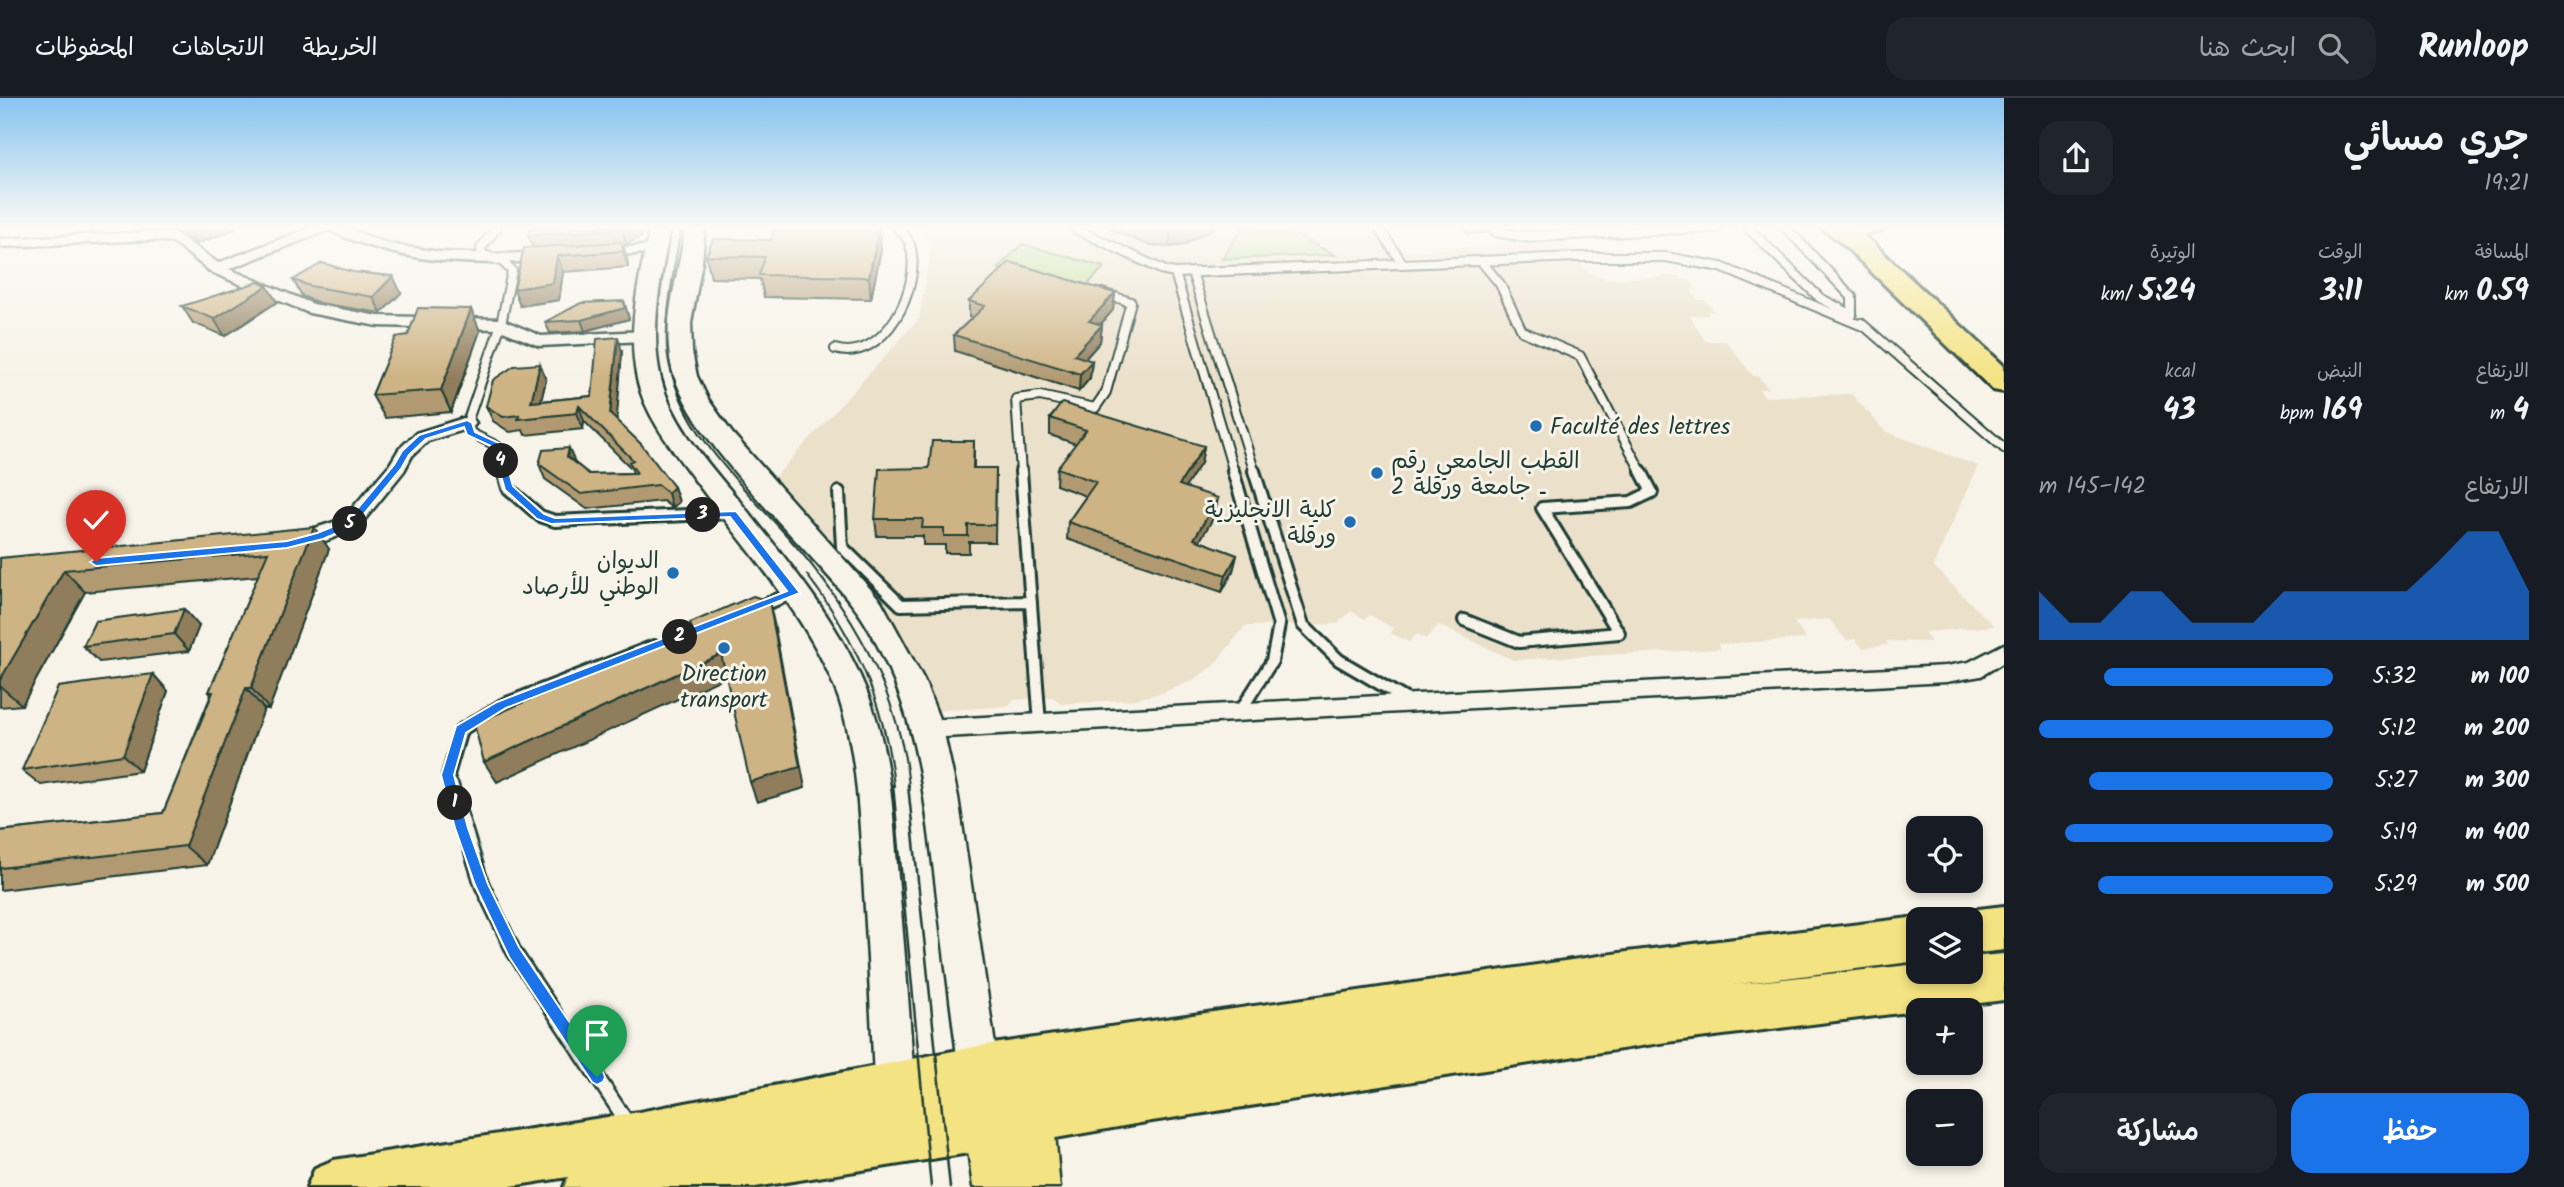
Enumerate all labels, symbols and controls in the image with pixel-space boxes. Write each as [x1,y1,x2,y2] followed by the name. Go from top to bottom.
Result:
[1886,17,2376,80] search box
[2418,22,2529,75] text: Runloop
[2199,28,2296,70] text: ابحث هنا
[35,29,134,68] text: المحفوظات
[172,29,265,68] text: الاتجاهات
[303,29,377,68] text: الخريطة
[2314,29,2352,67] icon: search
[2343,110,2529,170] text: جري مسائي
[2039,121,2113,195] button: share
[2484,166,2529,202] text: 19:21
[2150,238,2196,268] text: الوتيرة
[2318,238,2362,268] text: الوقت
[2475,238,2529,268] text: المسافة
[2139,268,2196,316] text: 5:24
[2320,268,2362,316] text: 3:11
[2476,268,2529,316] text: 0.59
[2101,280,2139,310] text: /km
[2444,280,2476,310] text: km
[2165,357,2196,387] text: kcal
[2317,357,2362,387] text: النبض
[2476,357,2529,387] text: الارتفاع
[2163,387,2196,435] text: 43
[2322,387,2362,435] text: 169
[2513,387,2529,435] text: 4
[2280,399,2322,429] text: bpm
[2490,399,2513,429] text: m
[1550,410,1731,446] place label: Faculté des lettres
[1528,418,1544,434] marker: Faculté des lettres
[484,444,518,478] pin: 4
[1391,444,1580,506] place label: القطب الجامعي رقم 2 ـ جامعة ورقلة
[495,445,506,475] text: 4
[1369,465,1385,481] marker: القطب الجامعي رقم 2 ـ جامعة ورقلة
[2039,469,2146,505] text: 142–145 m
[2465,470,2529,506] text: الارتفاع
[66,490,126,562] pin
[1205,493,1336,555] place label: كلية الانجليزية ورقلة
[686,498,720,532] pin: 3
[697,499,708,529] text: 3
[77,501,115,539] icon: check
[332,506,368,542] pin: 5
[345,508,354,538] text: 5
[1342,514,1358,530] marker: كلية الانجليزية ورقلة
[522,544,659,607] place label: الديوان الوطني للأرصاد
[665,565,681,581] marker: الديوان الوطني للأرصاد
[662,620,698,654] pin: 2
[674,621,685,651] text: 2
[716,640,732,656] marker: Direction transport
[680,657,769,719] place label: Direction transport
[2372,659,2417,695] text: 5:32
[2471,659,2529,695] text: 100 m
[2378,711,2417,747] text: 5:12
[2464,711,2529,747] text: 200 m
[2375,763,2417,799] text: 5:27
[2465,763,2529,799] text: 300 m
[438,786,472,820] pin: 1
[452,787,457,817] text: 1
[2381,815,2417,851] text: 5:19
[2465,815,2529,851] text: 400 m
[1906,816,1983,1166] map controls
[1906,816,1983,893] button: locate
[2374,867,2417,903] text: 5:29
[2466,867,2529,903] text: 500 m
[1906,907,1983,984] button: layers
[1906,998,1983,1075] button: +
[567,1005,627,1077] pin
[578,1016,616,1054] icon: arrive
[1906,1089,1983,1166] button: −
[2039,1093,2277,1173] button: مشاركة
[2291,1093,2529,1173] button: حفظ

